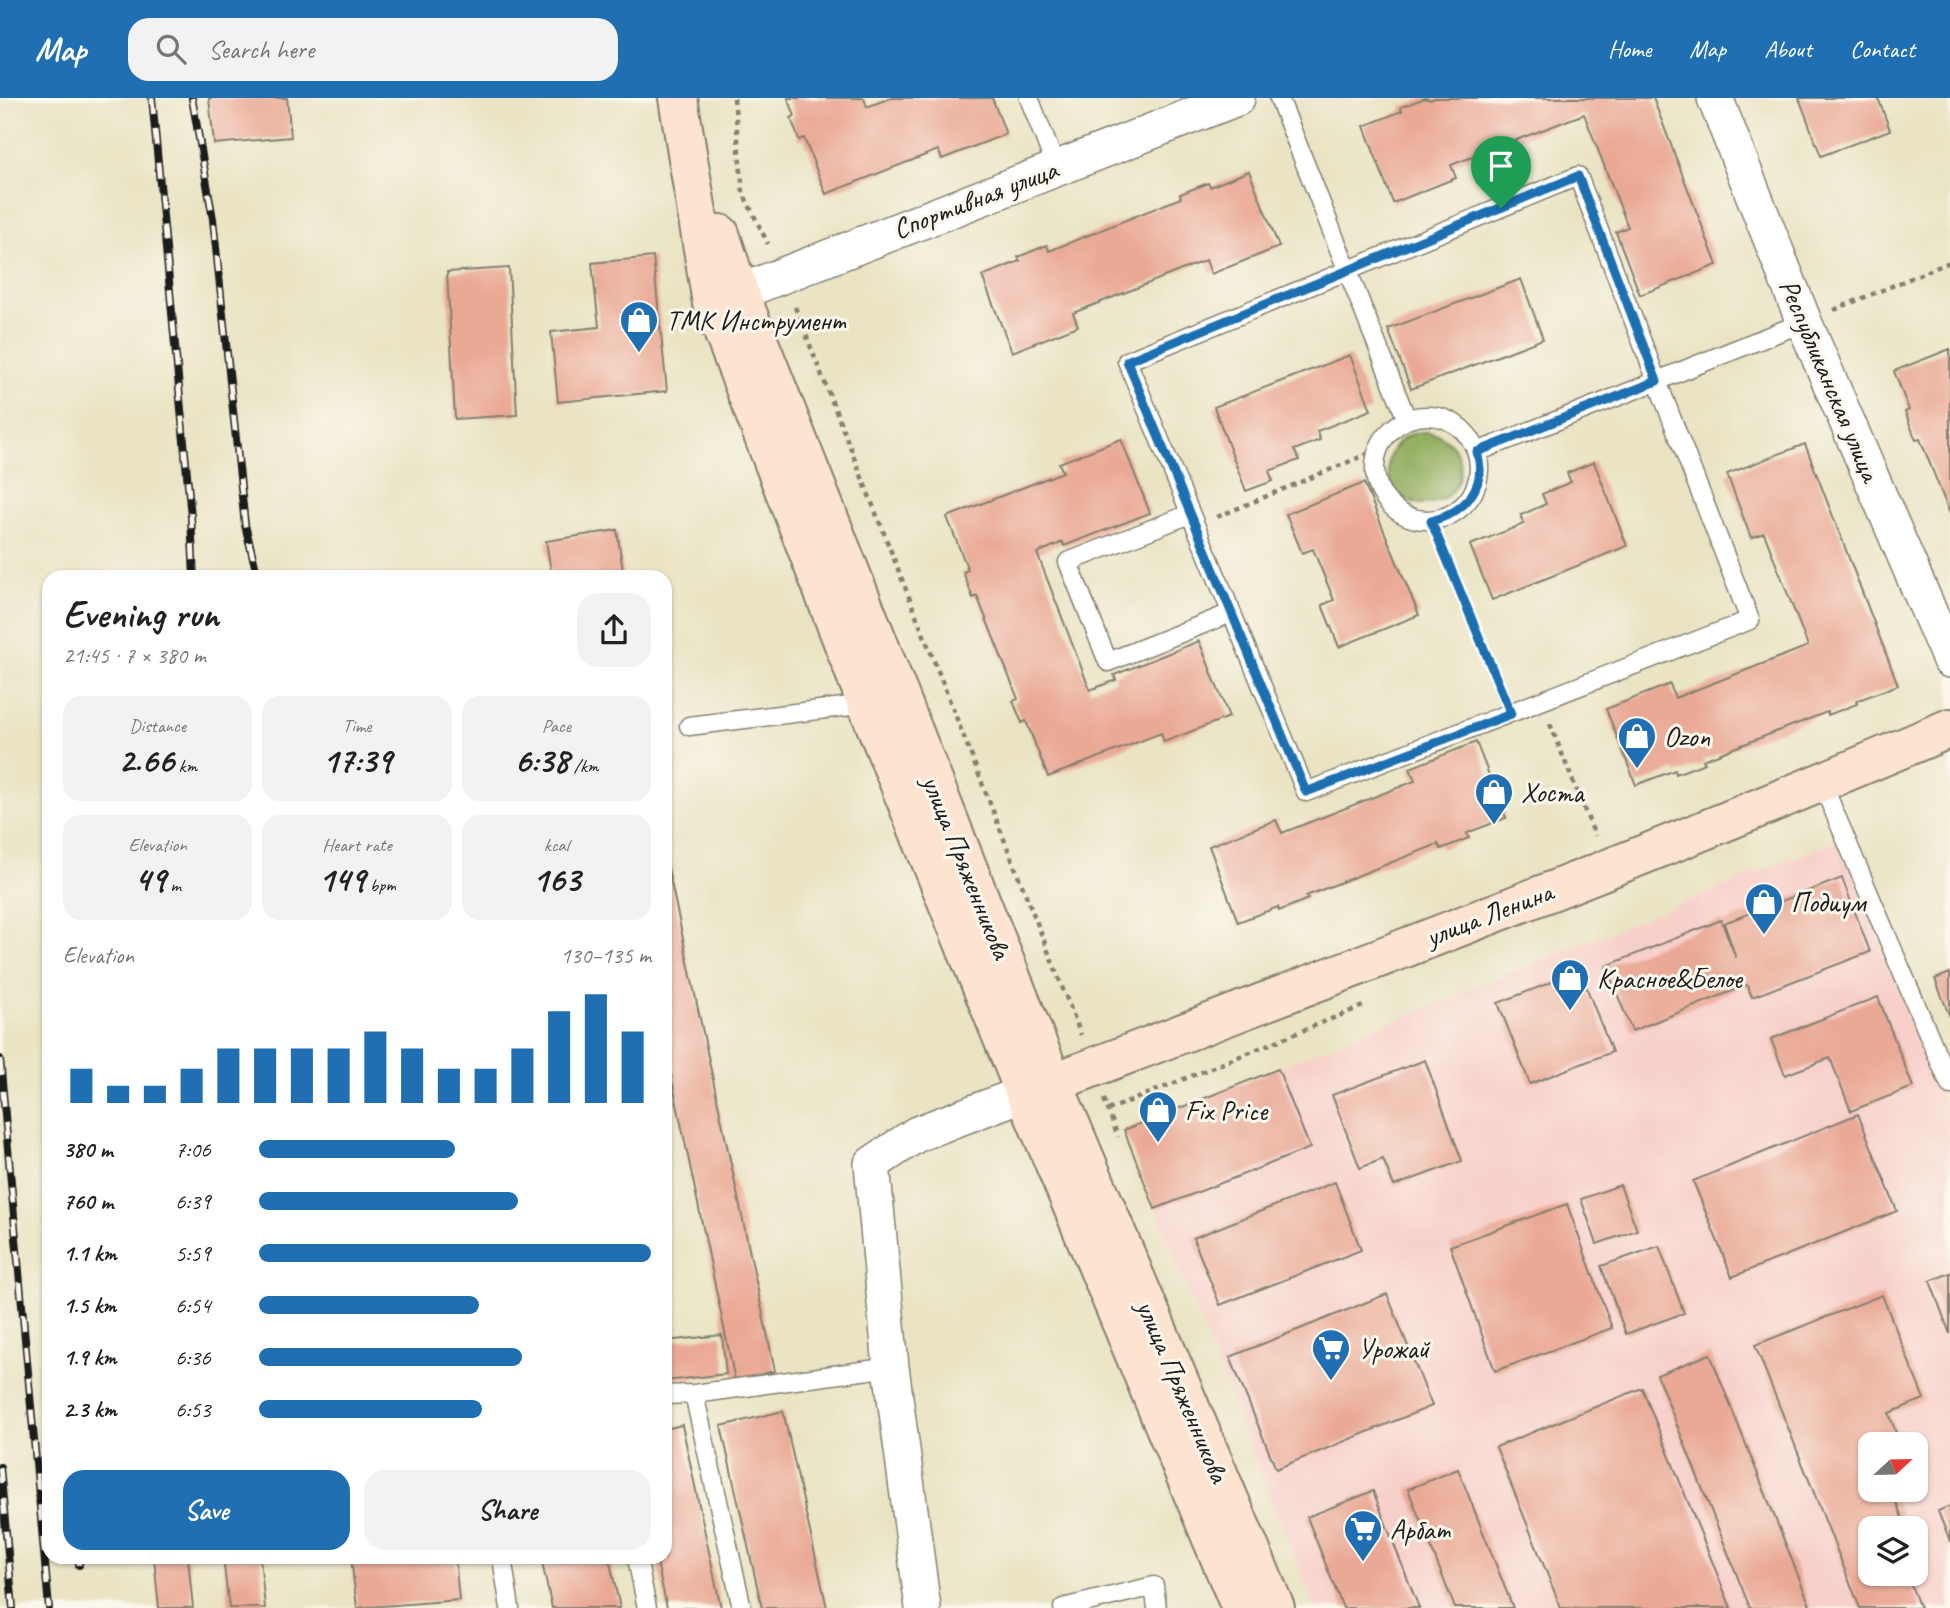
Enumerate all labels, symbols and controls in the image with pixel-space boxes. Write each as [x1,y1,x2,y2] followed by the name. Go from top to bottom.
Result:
[128,18,618,81] search box
[35,28,86,70] text: Map
[152,30,190,68] icon: search
[208,33,314,66] text: Search here
[1608,34,1651,64] text: Home
[1689,34,1726,64] text: Map
[1764,34,1812,64] text: About
[1850,34,1915,64] text: Contact
[1471,136,1531,208] pin
[1482,147,1520,185] icon: arrive
[888,151,1064,246] street label: Спортивная улица
[1772,274,1889,489] street label: Республиканская улица
[618,299,660,354] shop icon: ТМК Инструмент
[666,303,847,338] place label: ТМК Инструмент
[63,591,219,638] text: Evening run
[577,593,651,667] button: share
[63,641,206,670] text: 21:45 · 7 × 380 m
[129,714,186,738] text: Distance
[342,714,372,738] text: Time
[542,714,571,738] text: Pace
[1616,715,1658,770] shop icon: Ozon
[1664,719,1710,754] place label: Ozon
[118,738,174,783] text: 2.66
[322,738,392,783] text: 17:39
[514,738,569,783] text: 6:38
[174,754,197,778] text: km
[569,754,599,778] text: /km
[914,768,1020,965] street label: улица Пряженникова
[1473,771,1515,826] shop icon: Хоста
[1521,775,1585,810] place label: Хоста
[128,833,187,857] text: Elevation
[322,833,392,857] text: Heart rate
[544,833,569,857] text: kcal
[134,857,166,902] text: 49
[318,857,365,902] text: 149
[532,857,580,902] text: 163
[166,873,181,897] text: m
[365,873,396,897] text: bpm
[1419,873,1560,955] street label: улица Ленина
[1743,881,1785,936] shop icon: Подиум
[1791,885,1868,920] place label: Подиум
[63,941,134,970] text: Elevation
[560,941,651,970] text: 130–135 m
[1549,957,1591,1012] shop icon: Красное&Белое
[1597,961,1744,996] place label: Красное&Белое
[1137,1089,1179,1144] shop icon: Fix Price
[1185,1093,1269,1128] place label: Fix Price
[63,1135,113,1164] text: 380 m
[175,1135,211,1164] text: 7:06
[63,1187,113,1216] text: 760 m
[175,1187,211,1216] text: 6:39
[63,1239,117,1268] text: 1.1 km
[175,1239,211,1268] text: 5:59
[63,1291,116,1320] text: 1.5 km
[175,1291,211,1320] text: 6:54
[1128,1293,1238,1489] street label: улица Пряженникова
[1310,1327,1352,1382] supermarket icon: Урожай
[1358,1331,1431,1366] place label: Урожай
[63,1343,116,1372] text: 1.9 km
[175,1343,211,1372] text: 6:36
[63,1395,117,1424] text: 2.3 km
[175,1395,211,1424] text: 6:53
[1858,1432,1928,1502] north arrow
[1858,1432,1928,1586] map controls
[63,1470,350,1550] button: Save
[364,1470,651,1550] button: Share
[1342,1508,1384,1563] supermarket icon: Арбат
[1390,1512,1451,1547] place label: Арбат
[1858,1516,1928,1586] button: layers

